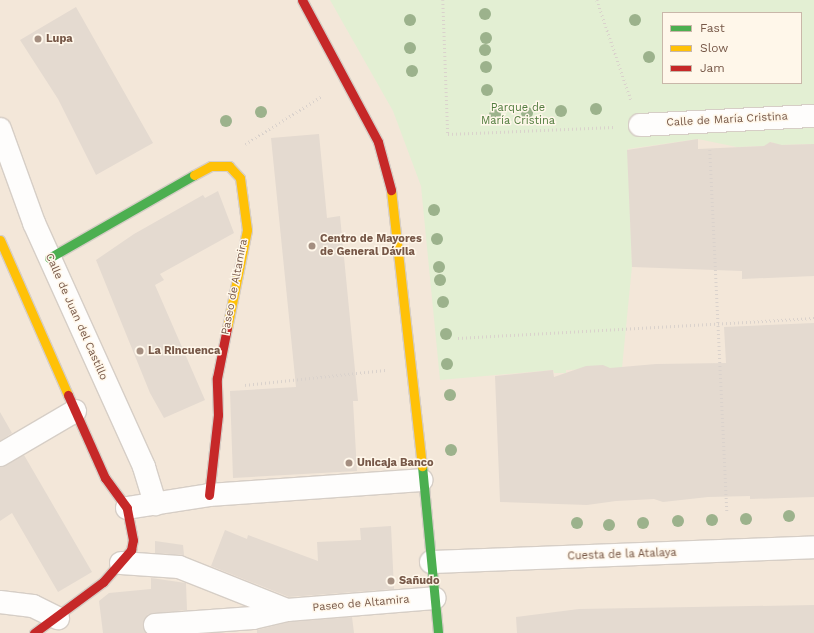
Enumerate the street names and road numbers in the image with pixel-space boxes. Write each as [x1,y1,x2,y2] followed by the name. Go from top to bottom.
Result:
[666,110,788,130] street label: Calle de María Cristina
[219,238,251,336] street label: Paseo de Altamira
[42,251,110,383] street label: Calle de Juan del Castillo
[567,546,677,564] street label: Cuesta de la Atalaya
[312,593,410,615] street label: Paseo de Altamira

